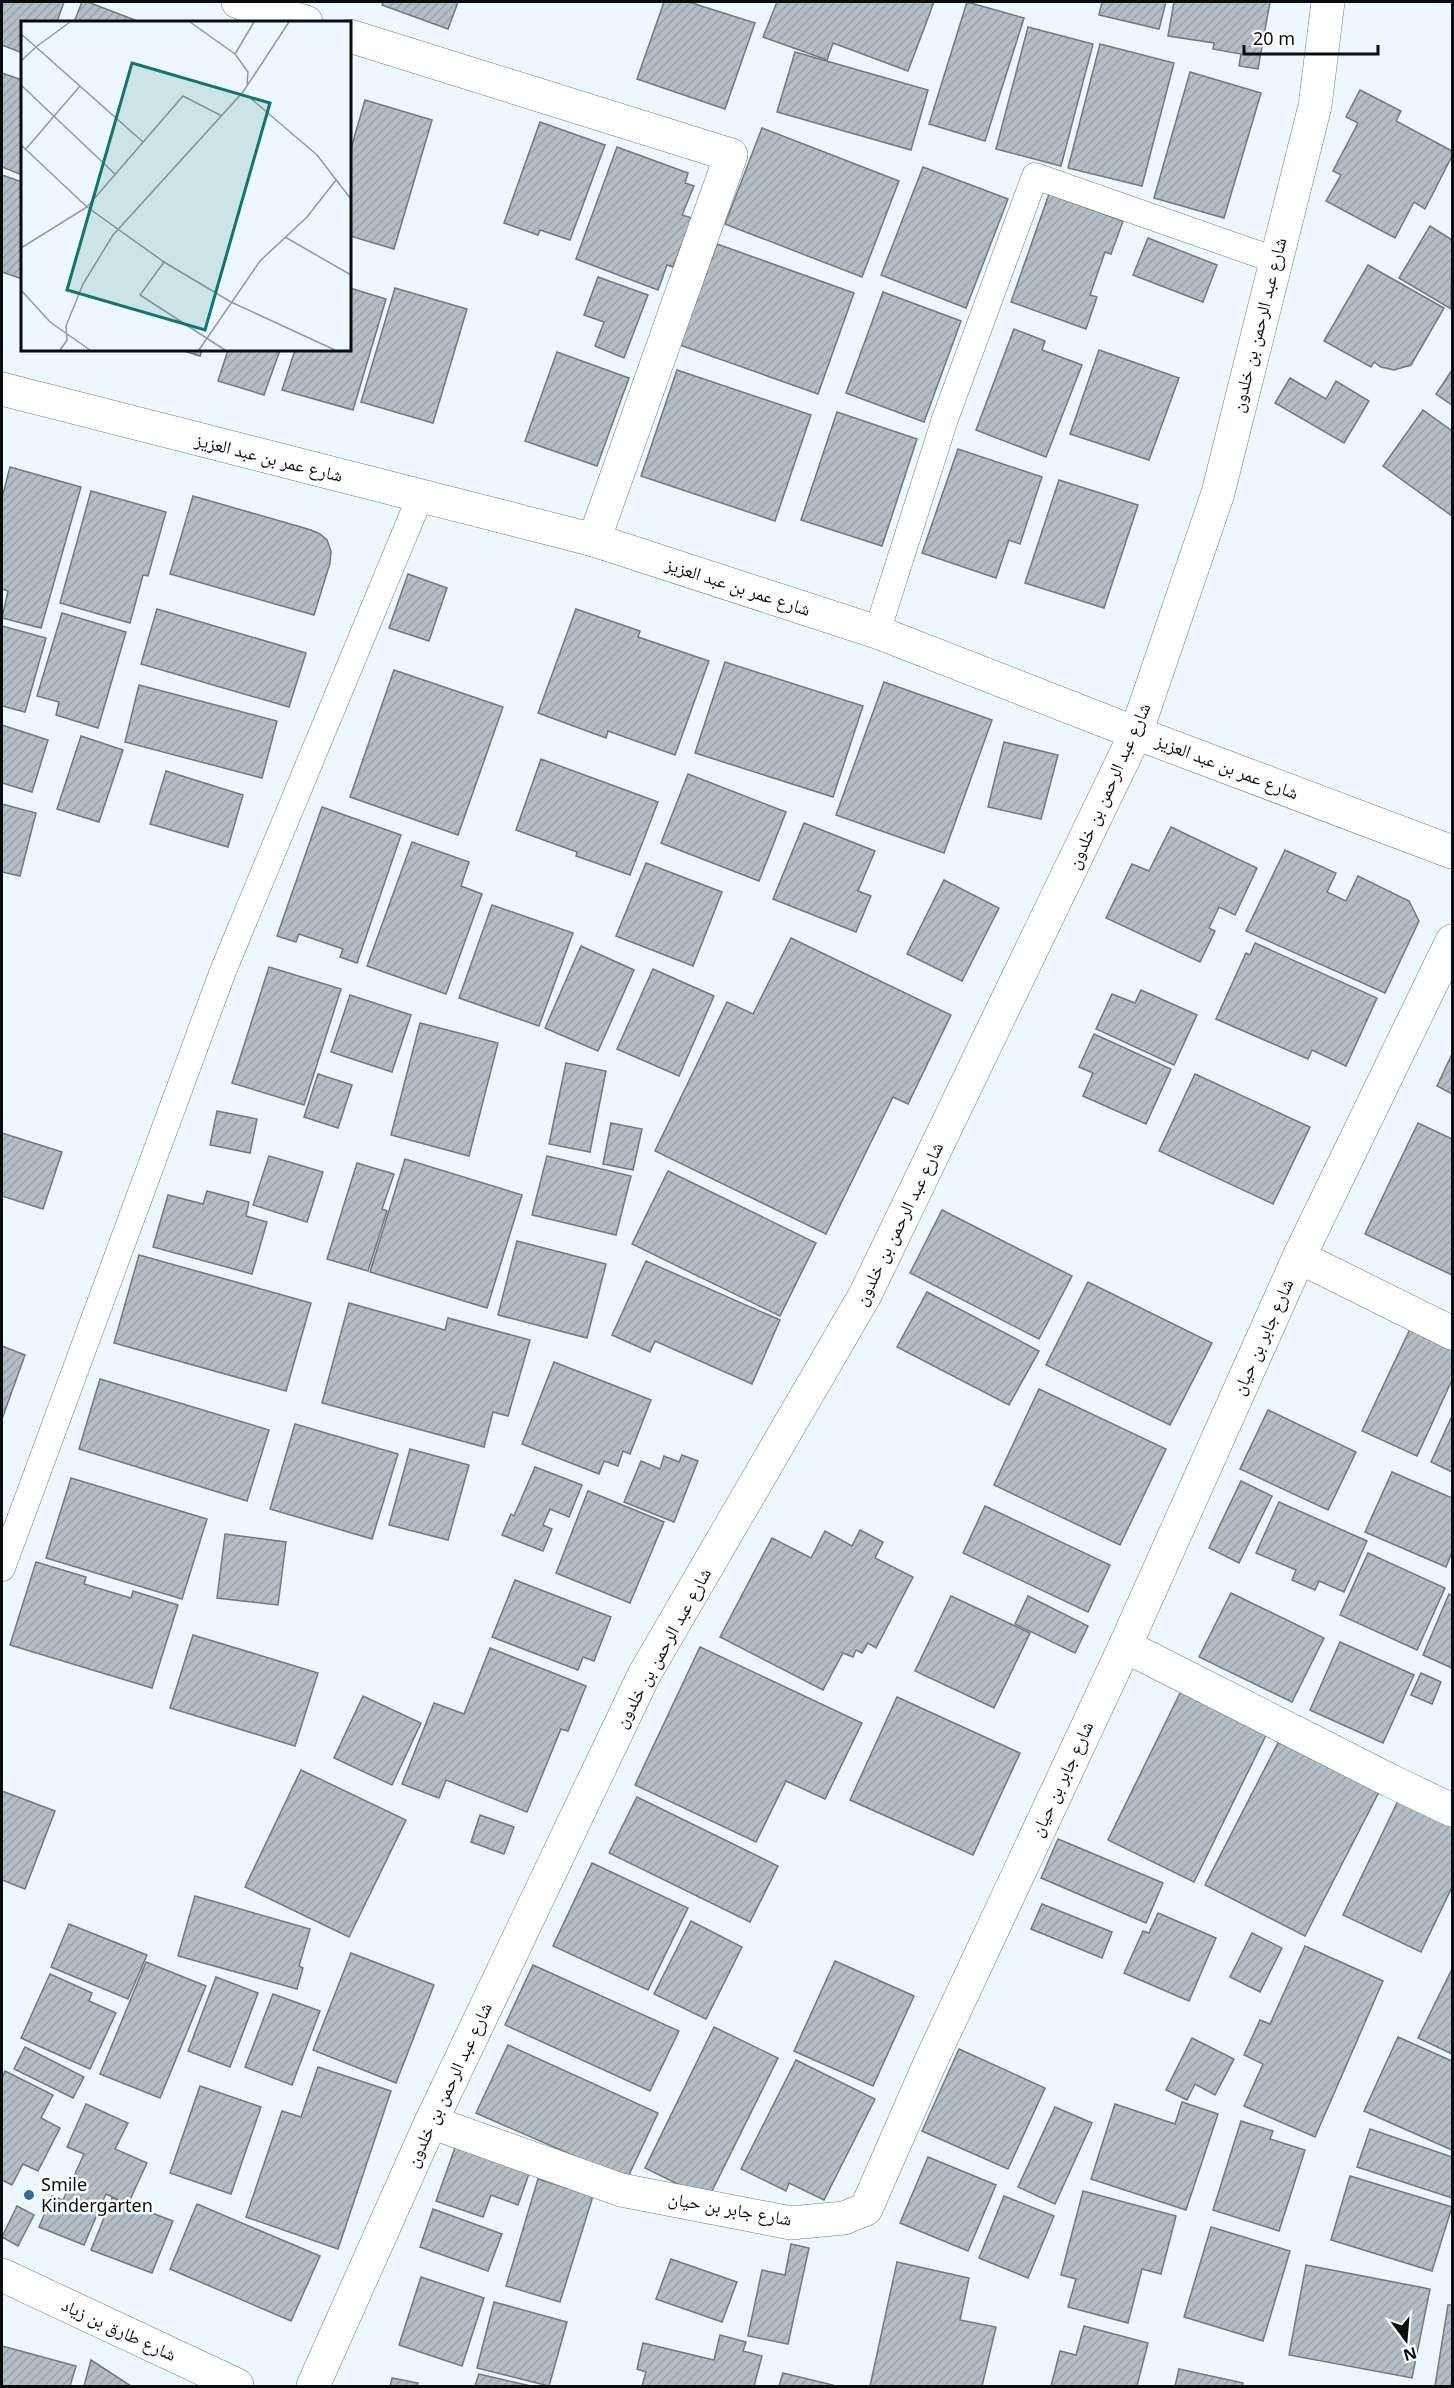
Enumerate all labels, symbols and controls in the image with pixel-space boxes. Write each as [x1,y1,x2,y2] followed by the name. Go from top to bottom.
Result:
[1244,18,1378,56] scale bar
[21,21,351,351] inset map
[1253,26,1295,50] text: 20 m
[1225,235,1291,415] street label: شارع عبد الرحمن بن خلدون
[192,427,346,487] street label: شارع عمر بن عبد العزيز
[662,551,814,621] street label: شارع عمر بن عبد العزيز
[1061,699,1156,872] street label: شارع عبد الرحمن بن خلدون
[1151,727,1302,804] street label: شارع عمر بن عبد العزيز
[848,1138,948,1309] street label: شارع عبد الرحمن بن خلدون
[1226,1275,1298,1399] street label: شارع جابر بن حيان
[608,1563,716,1732] street label: شارع عبد الرحمن بن خلدون
[1024,1717,1098,1840] street label: شارع جابر بن حيان
[399,1998,497,2171] street label: شارع عبد الرحمن بن خلدون
[41,2172,153,2217] place label: Smile Kindergarten
[667,2185,794,2231] street label: شارع جابر بن حيان
[22,2188,36,2202] marker: Smile Kindergarten
[58,2292,181,2366] street label: شارع طارق بن زياد
[1376,2310,1436,2370] north arrow
[1401,2342,1419,2367] text: N

